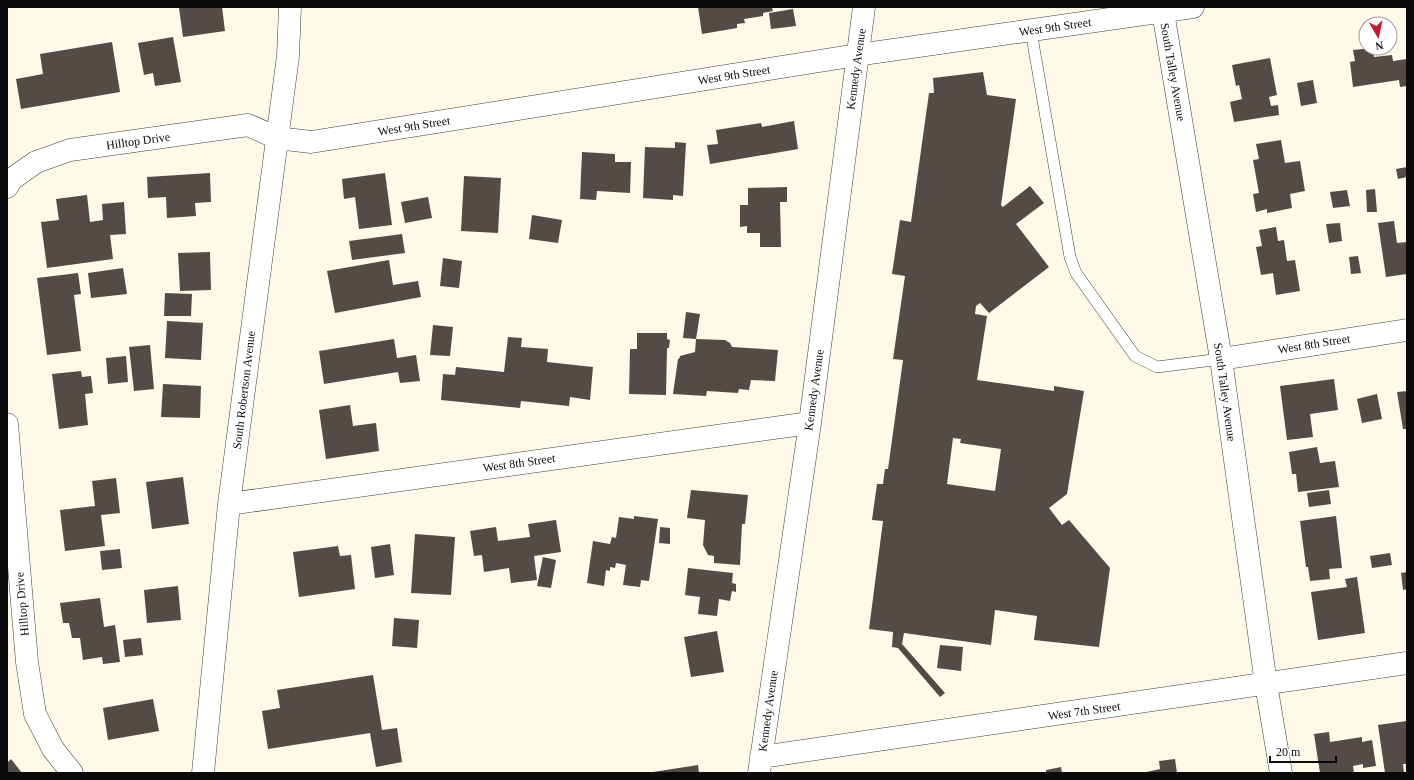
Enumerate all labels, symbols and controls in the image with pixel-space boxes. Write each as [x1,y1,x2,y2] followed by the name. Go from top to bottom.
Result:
[1018,15,1093,39] street label: West 9th Street
[1358,16,1398,56] north arrow
[1157,22,1189,122] street label: South Talley Avenue
[843,27,869,111] street label: Kennedy Avenue
[1375,39,1384,52] text: N
[697,62,772,88] street label: West 9th Street
[377,113,452,139] street label: West 9th Street
[105,130,171,152] street label: Hilltop Drive
[230,330,258,450] street label: South Robertson Avenue
[1277,331,1352,357] street label: West 8th Street
[1211,342,1239,442] street label: South Talley Avenue
[801,348,827,432] street label: Kennedy Avenue
[482,451,557,475] street label: West 8th Street
[12,571,32,637] street label: Hilltop Drive
[755,669,781,753] street label: Kennedy Avenue
[1047,699,1122,723] street label: West 7th Street
[1270,738,1336,764] scale bar
[1276,745,1301,759] text: 20 m

